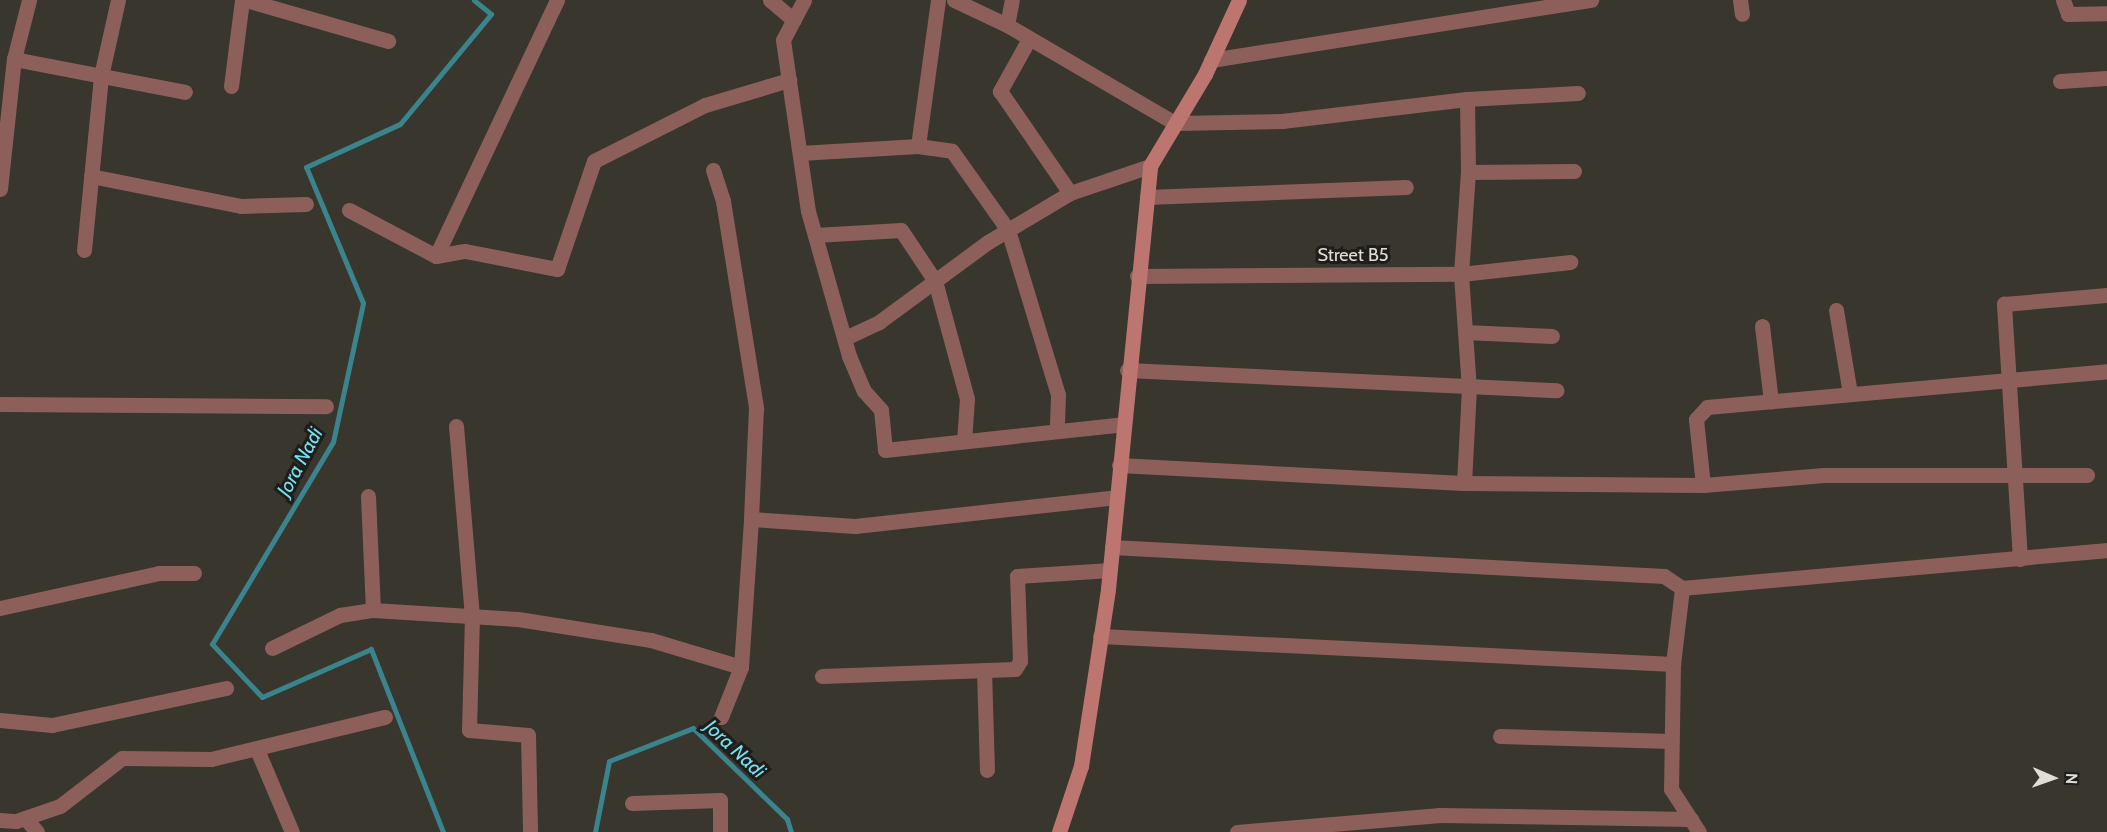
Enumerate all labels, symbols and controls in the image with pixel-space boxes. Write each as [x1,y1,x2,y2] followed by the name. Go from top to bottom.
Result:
[1318,244,1388,266] street label: Street B5
[272,423,328,501] water label: Jora Nadi
[700,715,770,783] water label: Jora Nadi
[2023,748,2083,808] north arrow
[2062,773,2081,785] text: N

